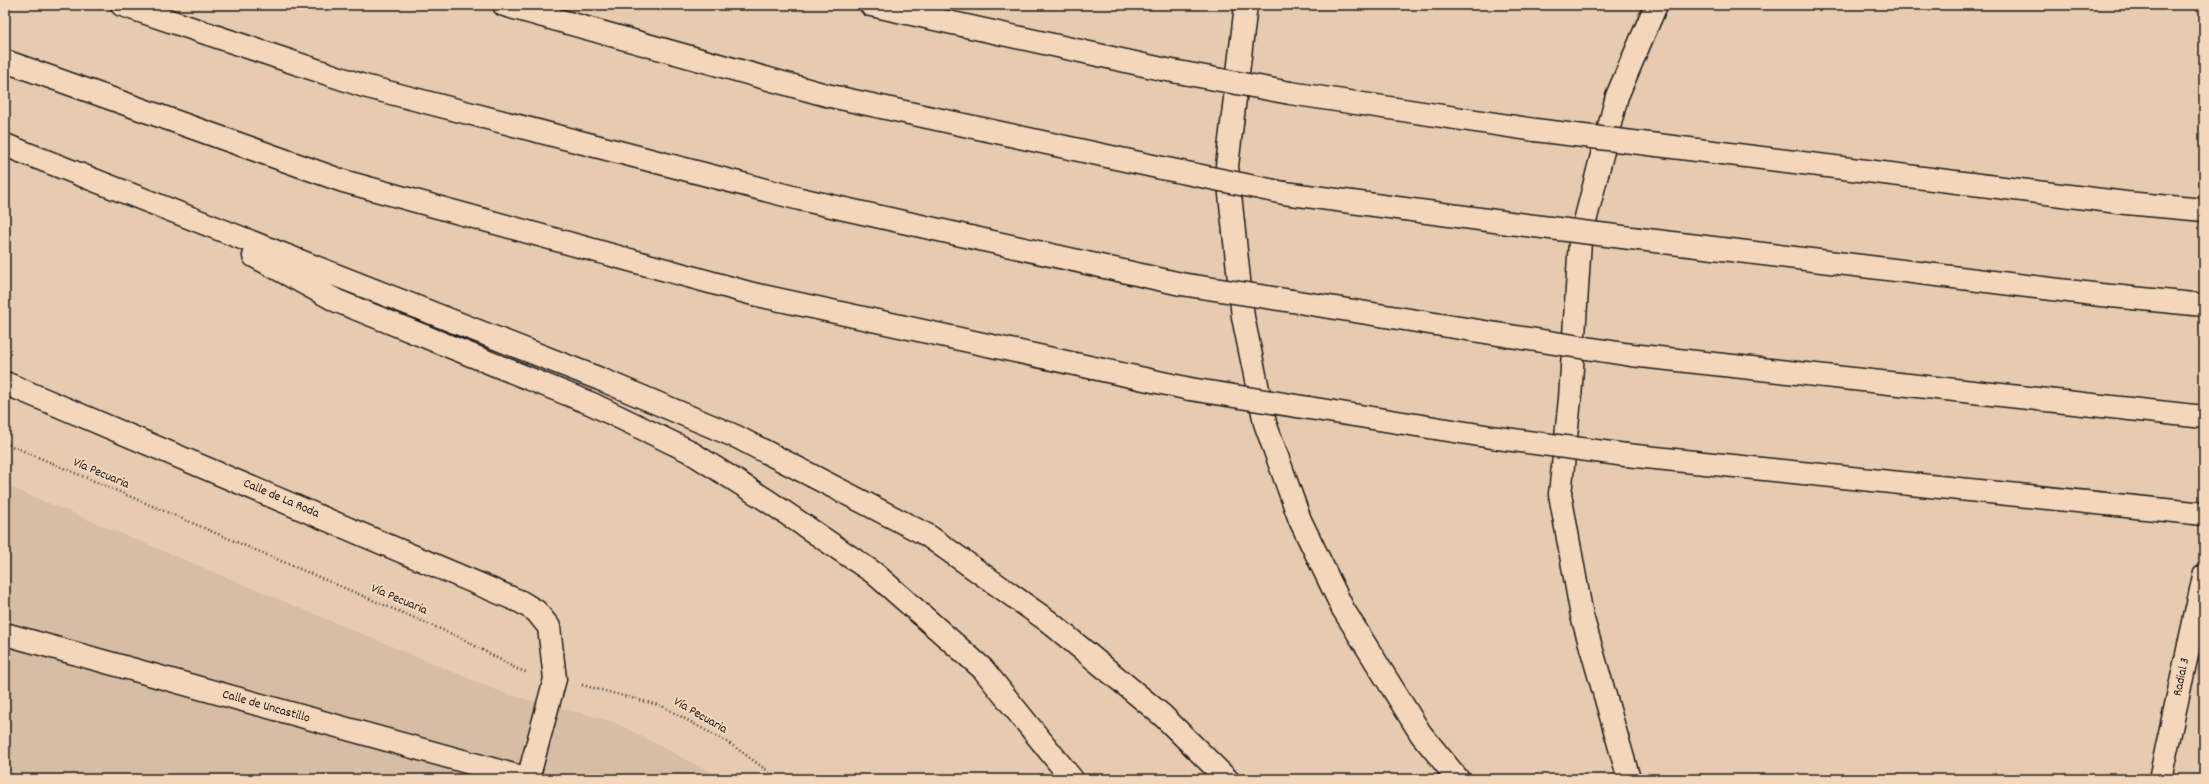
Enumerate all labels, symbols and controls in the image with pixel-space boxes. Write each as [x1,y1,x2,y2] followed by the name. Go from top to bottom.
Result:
[70,454,133,495] street label: Vía Pecuaria
[240,474,323,524] street label: Calle de La Roda
[368,580,431,621] street label: Vía Pecuaria
[2169,656,2195,698] street label: Radial 3
[220,685,312,729] street label: Calle de Uncastillo
[669,693,731,740] street label: Vía Pecuaria

